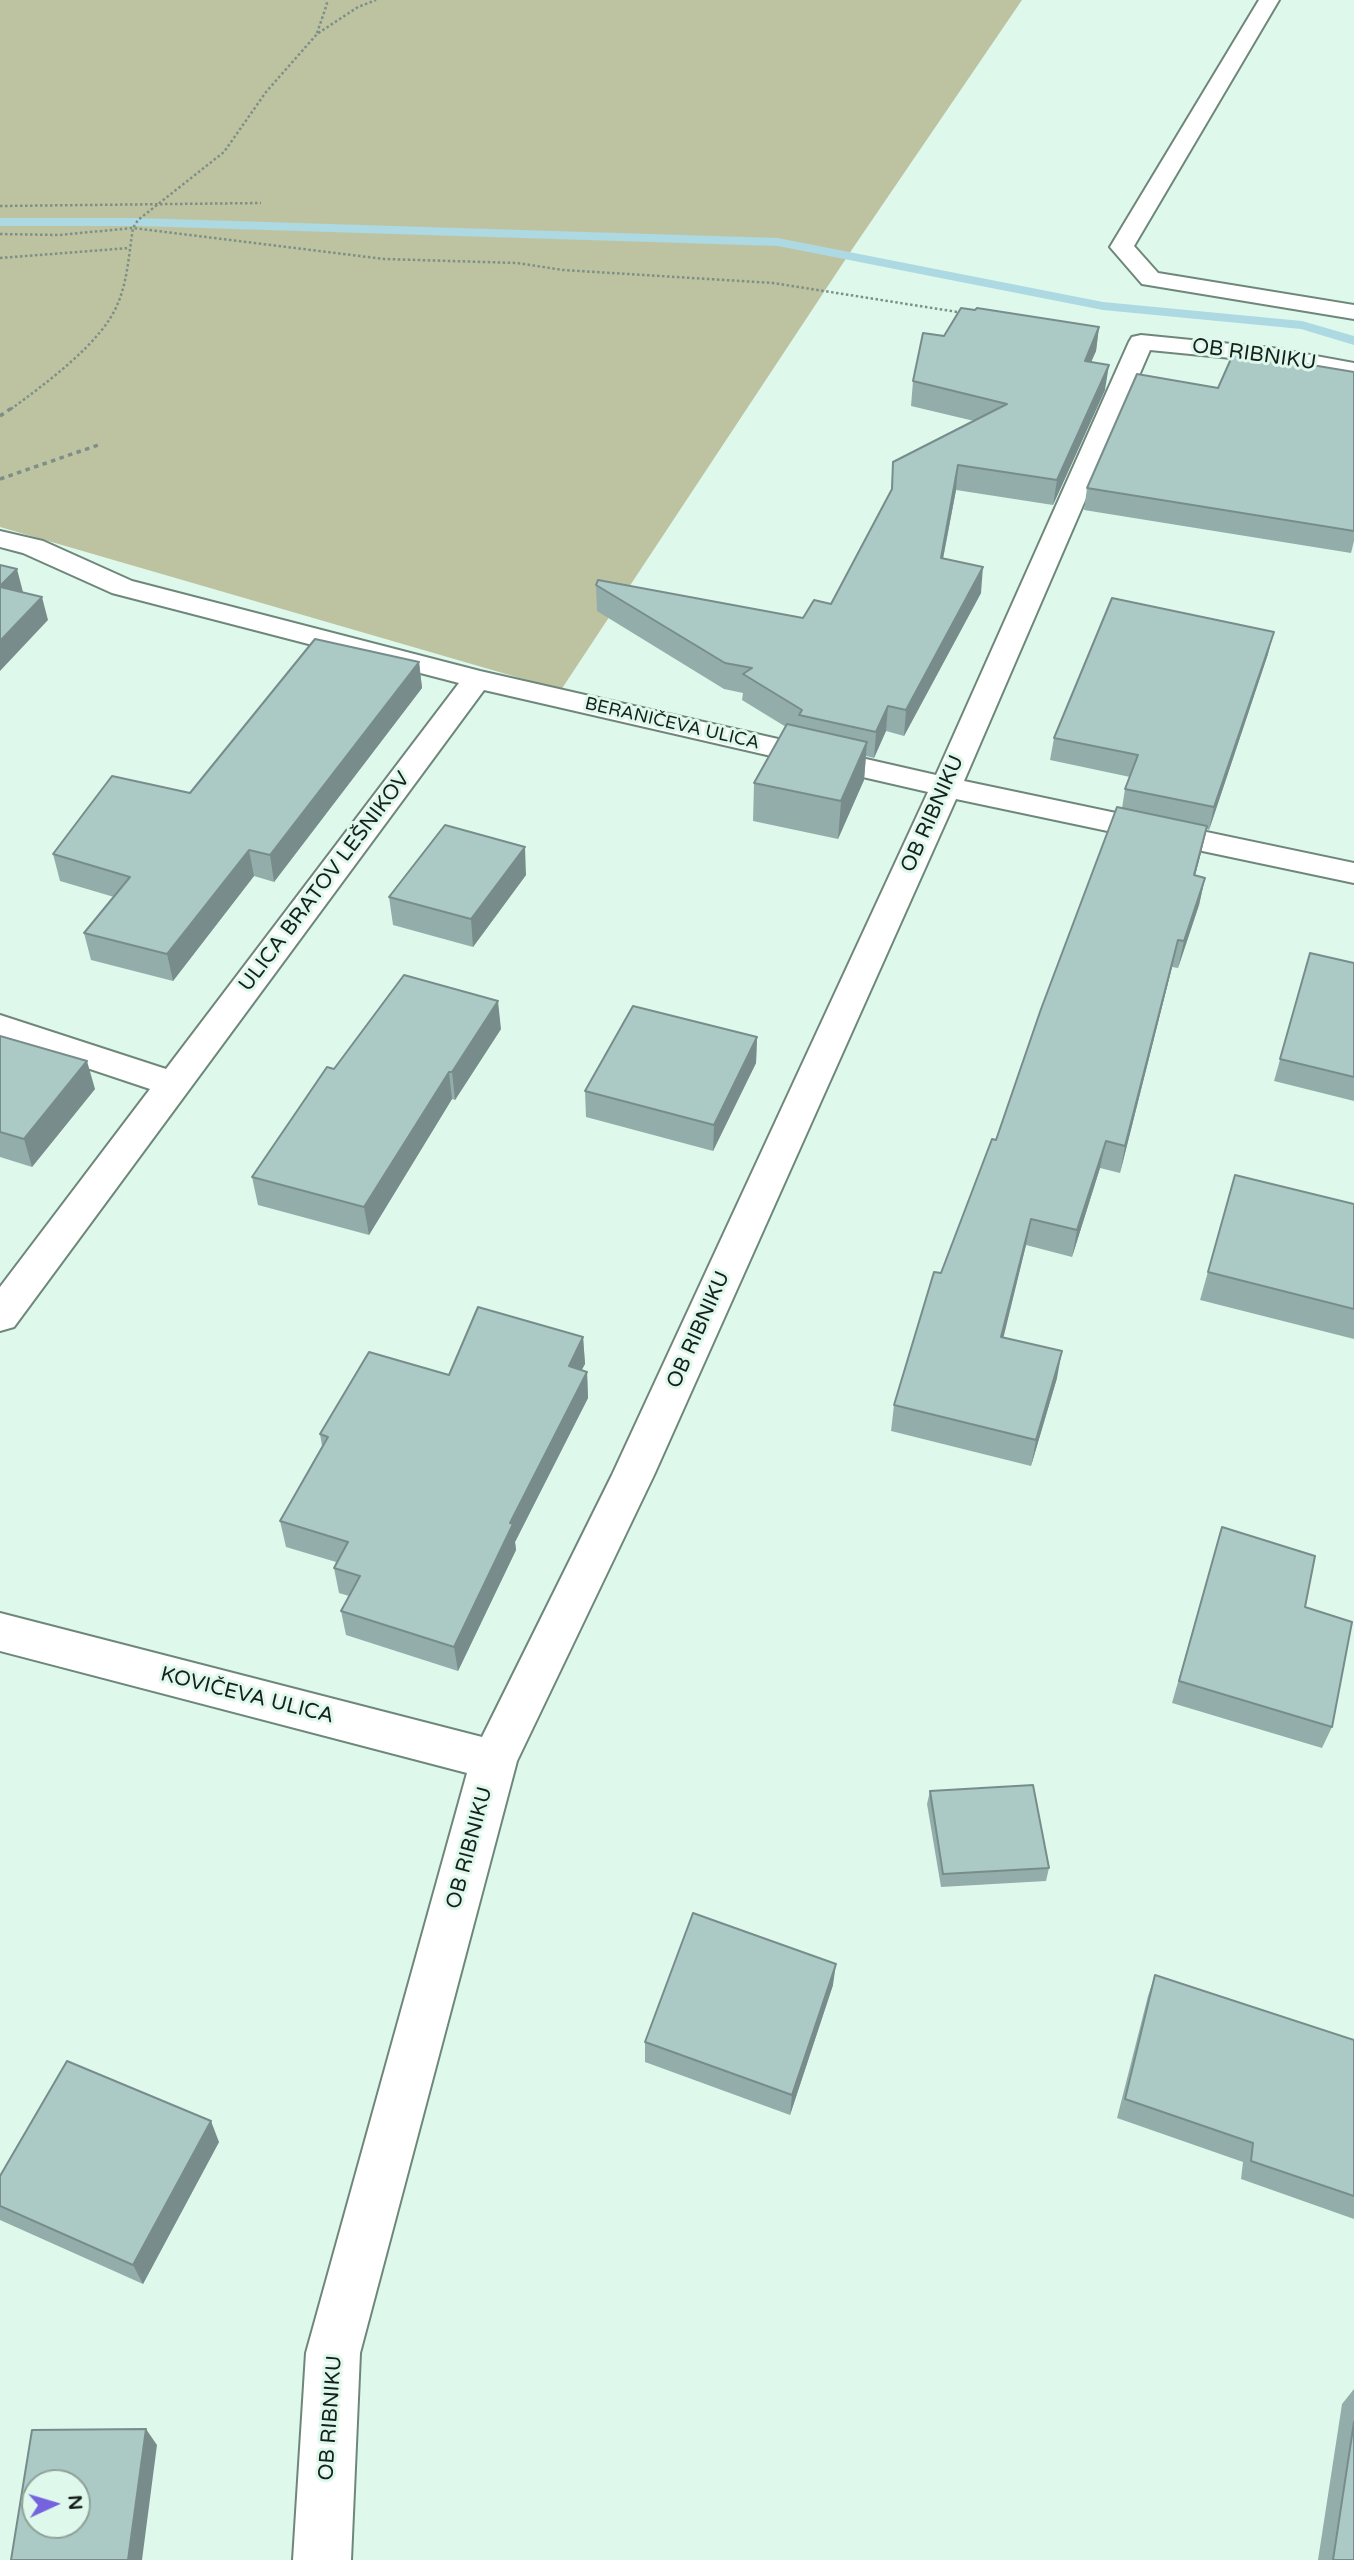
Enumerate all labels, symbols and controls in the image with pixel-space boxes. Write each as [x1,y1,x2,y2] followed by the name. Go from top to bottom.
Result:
[1190,334,1318,376] street label: OB RIBNIKU
[583,693,761,755] street label: BERANIČEVA ULICA
[896,752,970,876] street label: OB RIBNIKU
[234,767,416,997] street label: ULICA BRATOV LEŠNIKOV
[662,1268,736,1392] street label: OB RIBNIKU
[158,1662,336,1730] street label: KOVIČEVA ULICA
[442,1784,498,1912] street label: OB RIBNIKU
[314,2355,348,2481] street label: OB RIBNIKU
[21,2469,91,2539] north arrow
[63,2494,86,2511] text: N

